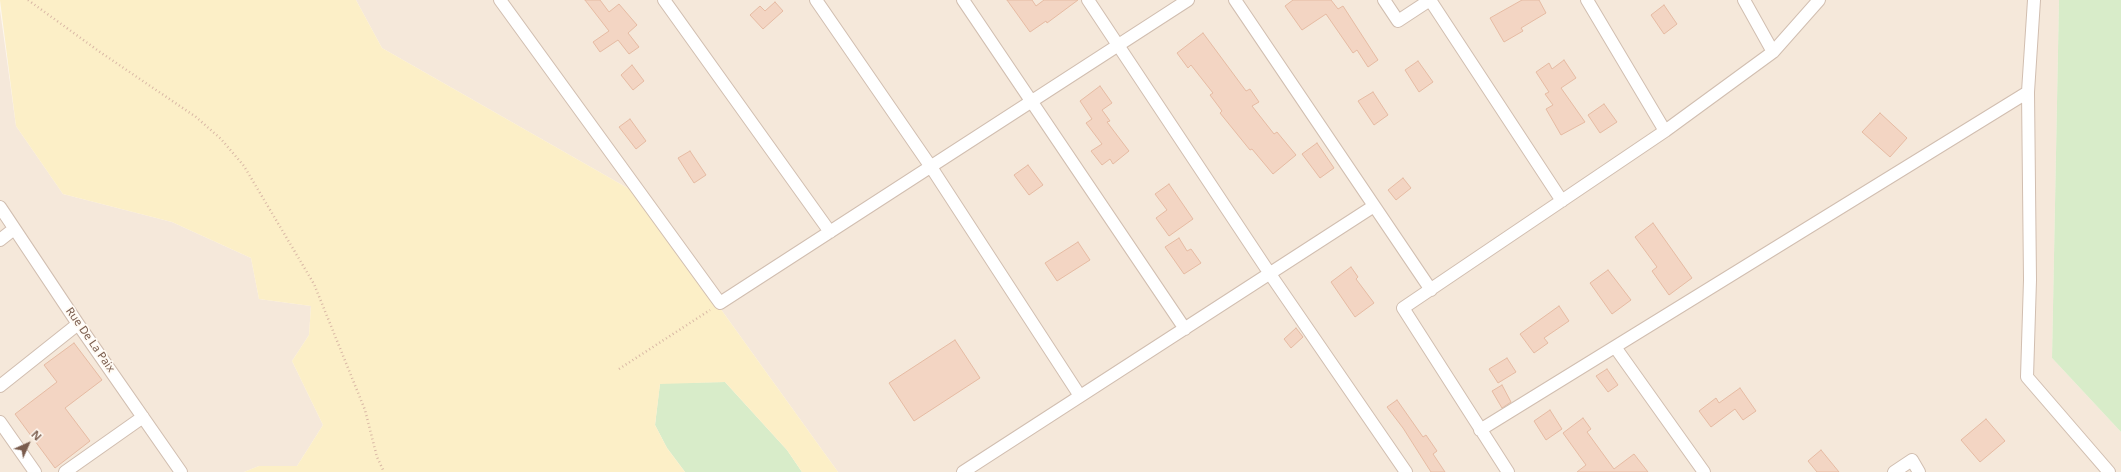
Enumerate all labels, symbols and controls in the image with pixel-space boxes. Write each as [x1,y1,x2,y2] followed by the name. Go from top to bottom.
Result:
[63,305,117,375] street label: Rue De La Paix
[8,424,48,464] north arrow
[28,427,45,444] text: N

